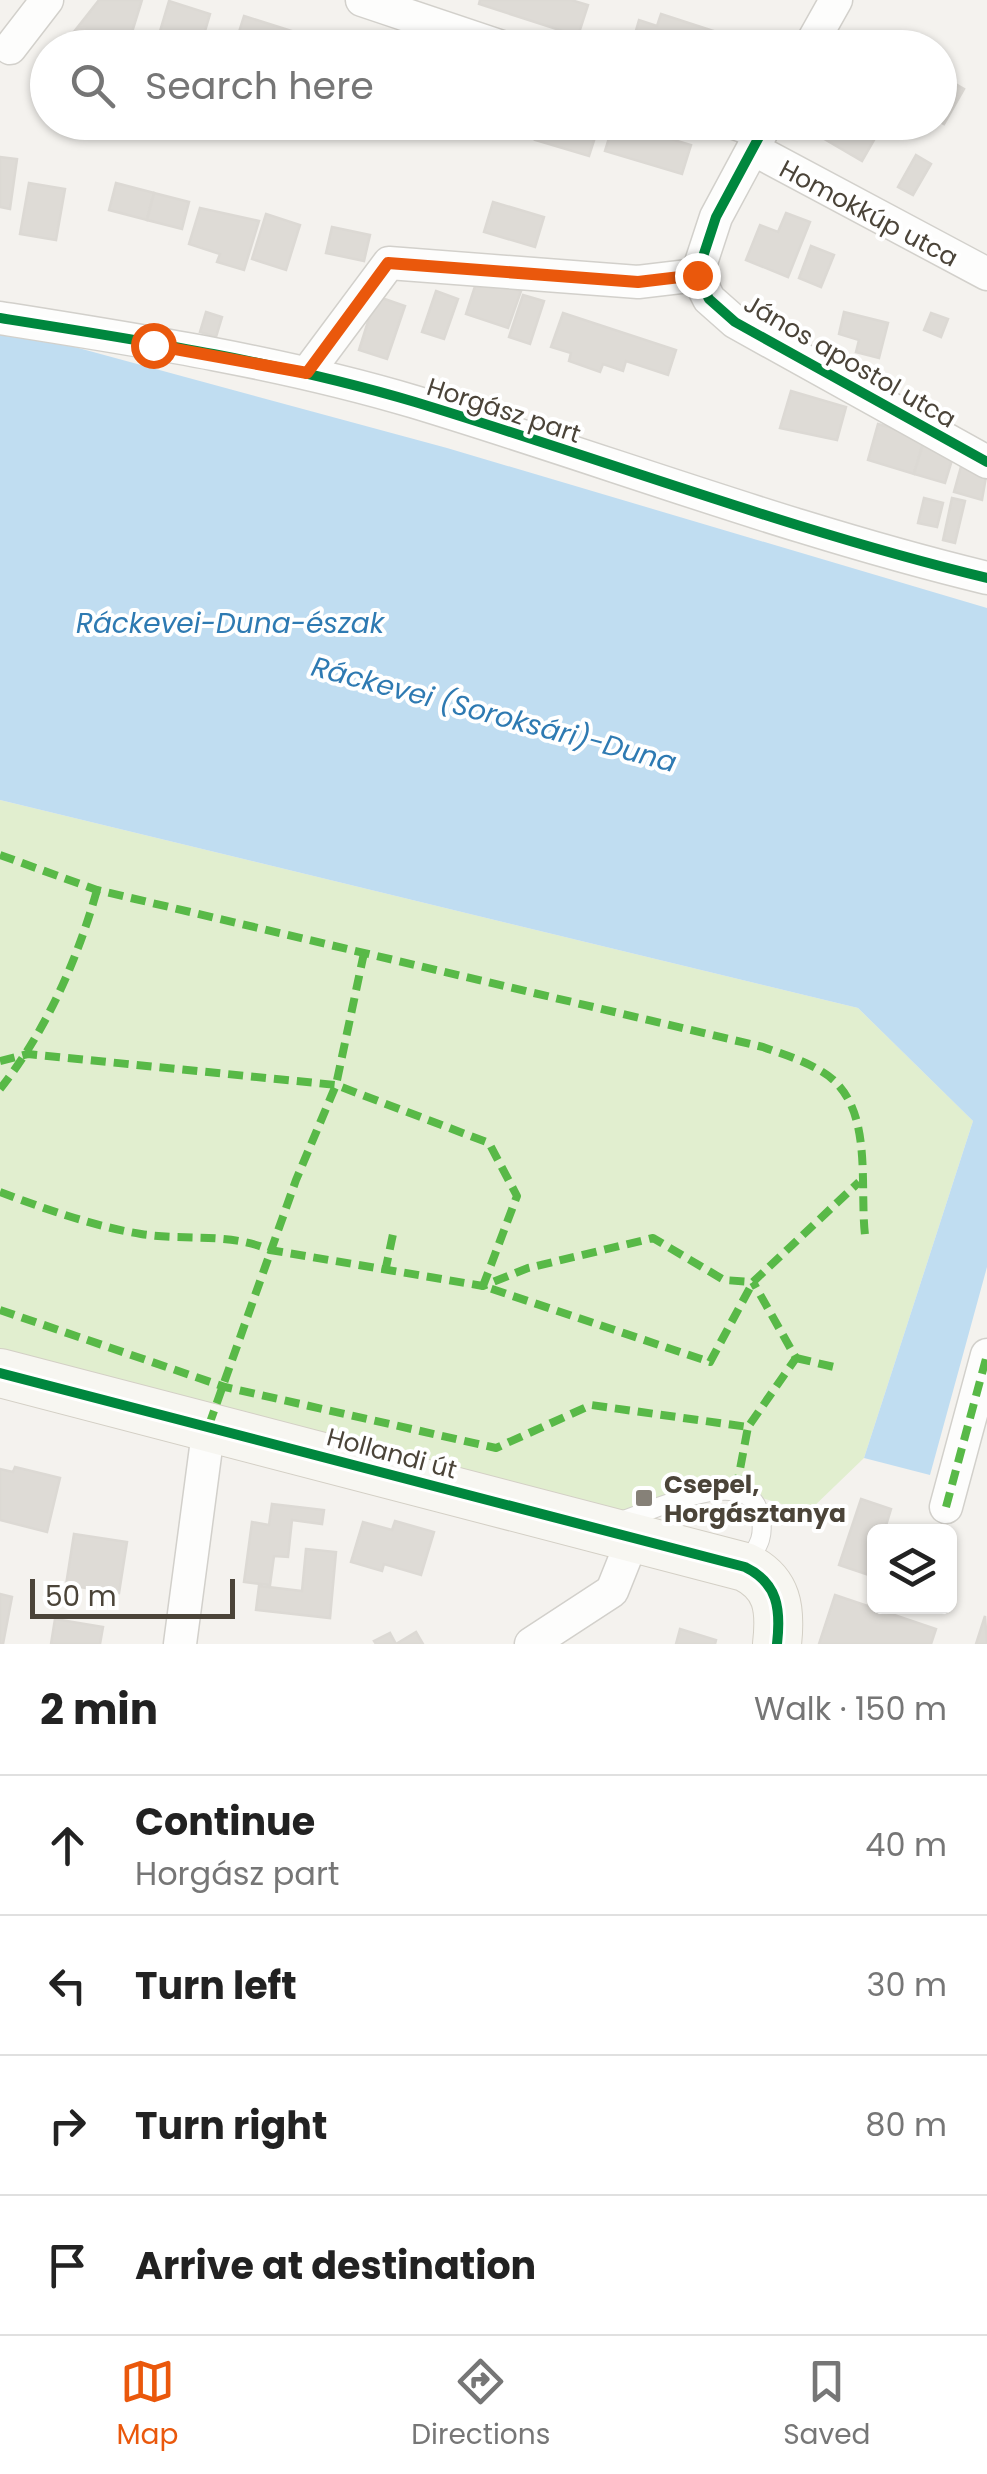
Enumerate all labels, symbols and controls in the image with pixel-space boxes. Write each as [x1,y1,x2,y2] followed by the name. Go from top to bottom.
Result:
[30,30,957,140] search box
[65,58,120,113] icon: search
[145,59,374,112] text: Search here
[773,152,964,275] street label: Homokkúp utca
[675,253,721,299] route end
[737,286,962,437] street label: János apostol utca
[131,323,177,369] route start
[422,369,585,452] street label: Horgász part
[76,604,386,643] water label: Ráckevei-Duna-észak
[307,647,681,782] water label: Ráckevei (Soroksári)-Duna
[323,1419,461,1488] street label: Hollandi út
[664,1467,846,1531] place label: Csepel, Horgásztanya
[633,1487,655,1509] marker: Csepel, Horgásztanya
[867,1524,957,1614] map controls
[867,1524,957,1614] button: layers
[30,1574,235,1618] scale bar
[45,1577,116,1616] text: 50 m
[40,1680,158,1739] text: 2 min
[754,1686,947,1731] text: Walk · 150 m
[135,1795,315,1848] text: Continue
[40,1818,95,1873] icon: ahead
[865,1822,947,1867] text: 40 m
[135,1851,339,1896] text: Horgász part
[40,1958,95,2013] icon: left
[135,1959,297,2012] text: Turn left
[867,1962,947,2007] text: 30 m
[40,2098,95,2153] icon: right
[135,2099,327,2152] text: Turn right
[865,2102,947,2147] text: 80 m
[40,2238,95,2293] icon: arrive
[135,2239,536,2292] text: Arrive at destination
[116,2354,178,2456] tab: Map
[411,2354,550,2456] tab: Directions
[783,2354,871,2456] tab: Saved

